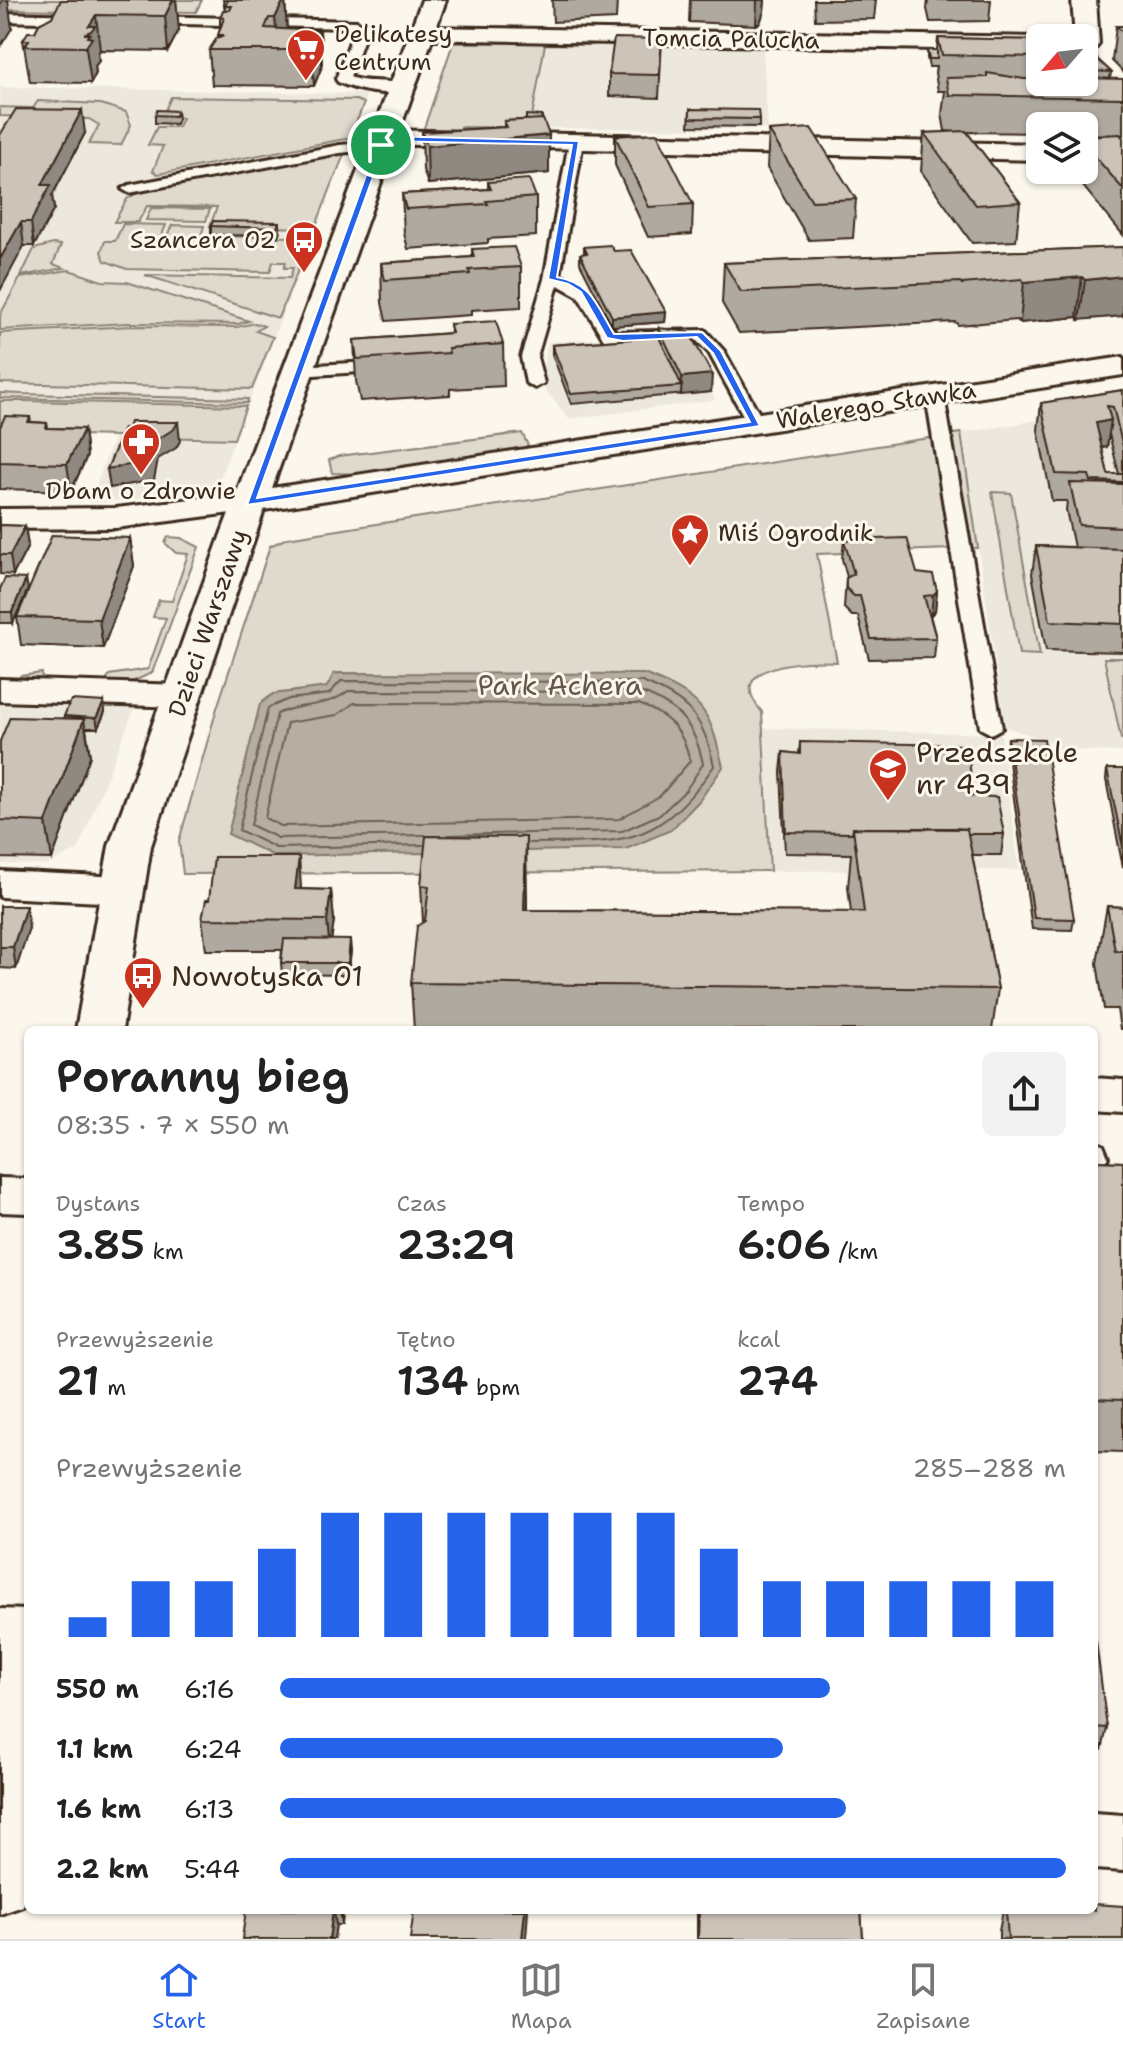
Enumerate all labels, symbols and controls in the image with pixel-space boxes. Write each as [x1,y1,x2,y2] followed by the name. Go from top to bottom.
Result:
[334,18,452,78] place label: Delikatesy Centrum
[642,21,820,57] street label: Tomcia Palucha
[1026,24,1098,96] north arrow
[1026,24,1098,184] map controls
[285,27,327,82] supermarket icon: Delikatesy Centrum
[347,111,415,179] pin
[1026,112,1098,184] button: layers
[359,123,403,167] icon: arrive
[283,219,325,274] bus stop icon: Szancera 02
[130,224,276,256] place label: Szancera 02
[774,373,978,437] street label: Walerego Sławka
[120,421,162,476] pharmacy icon: Dbam o Zdrowie
[46,475,236,507] place label: Dbam o Zdrowie
[669,512,711,567] place icon: Miś Ogrodnik
[718,517,874,549] place label: Miś Ogrodnik
[161,525,255,721] street label: Dzieci Warszawy
[478,666,642,704] park label: Park Achera
[916,733,1078,803] place label: Przedszkole nr 439
[867,747,909,802] school or university icon: Przedszkole nr 439
[122,955,164,1010] bus stop icon: Nowotyska 01
[171,957,363,995] place label: Nowotyska 01
[56,1047,350,1106] text: Poranny bieg
[982,1052,1066,1136] button: share
[56,1107,290,1142] text: 08:35 · 7 × 550 m
[56,1189,140,1218] text: Dystans
[397,1189,447,1218] text: Czas
[737,1189,805,1218] text: Tempo
[56,1218,145,1272] text: 3.85
[397,1218,515,1272] text: 23:29
[737,1218,831,1272] text: 6:06
[145,1237,184,1266] text: km
[831,1237,878,1266] text: /km
[56,1325,214,1354] text: Przewyższenie
[397,1325,456,1354] text: Tętno
[737,1325,780,1354] text: kcal
[56,1354,100,1408] text: 21
[397,1354,468,1408] text: 134
[737,1354,818,1408] text: 274
[100,1373,126,1402] text: m
[468,1373,520,1402] text: bpm
[56,1450,243,1485] text: Przewyższenie
[912,1450,1066,1485] text: 285–288 m
[56,1671,139,1706] text: 550 m
[184,1671,235,1706] text: 6:16
[56,1731,133,1766] text: 1.1 km
[184,1731,242,1766] text: 6:24
[56,1791,141,1826] text: 1.6 km
[184,1791,234,1826] text: 6:13
[56,1851,149,1886] text: 2.2 km
[184,1851,240,1886] text: 5:44
[152,1958,206,2035] tab: Start
[511,1958,572,2035] tab: Mapa
[876,1958,971,2035] tab: Zapisane

